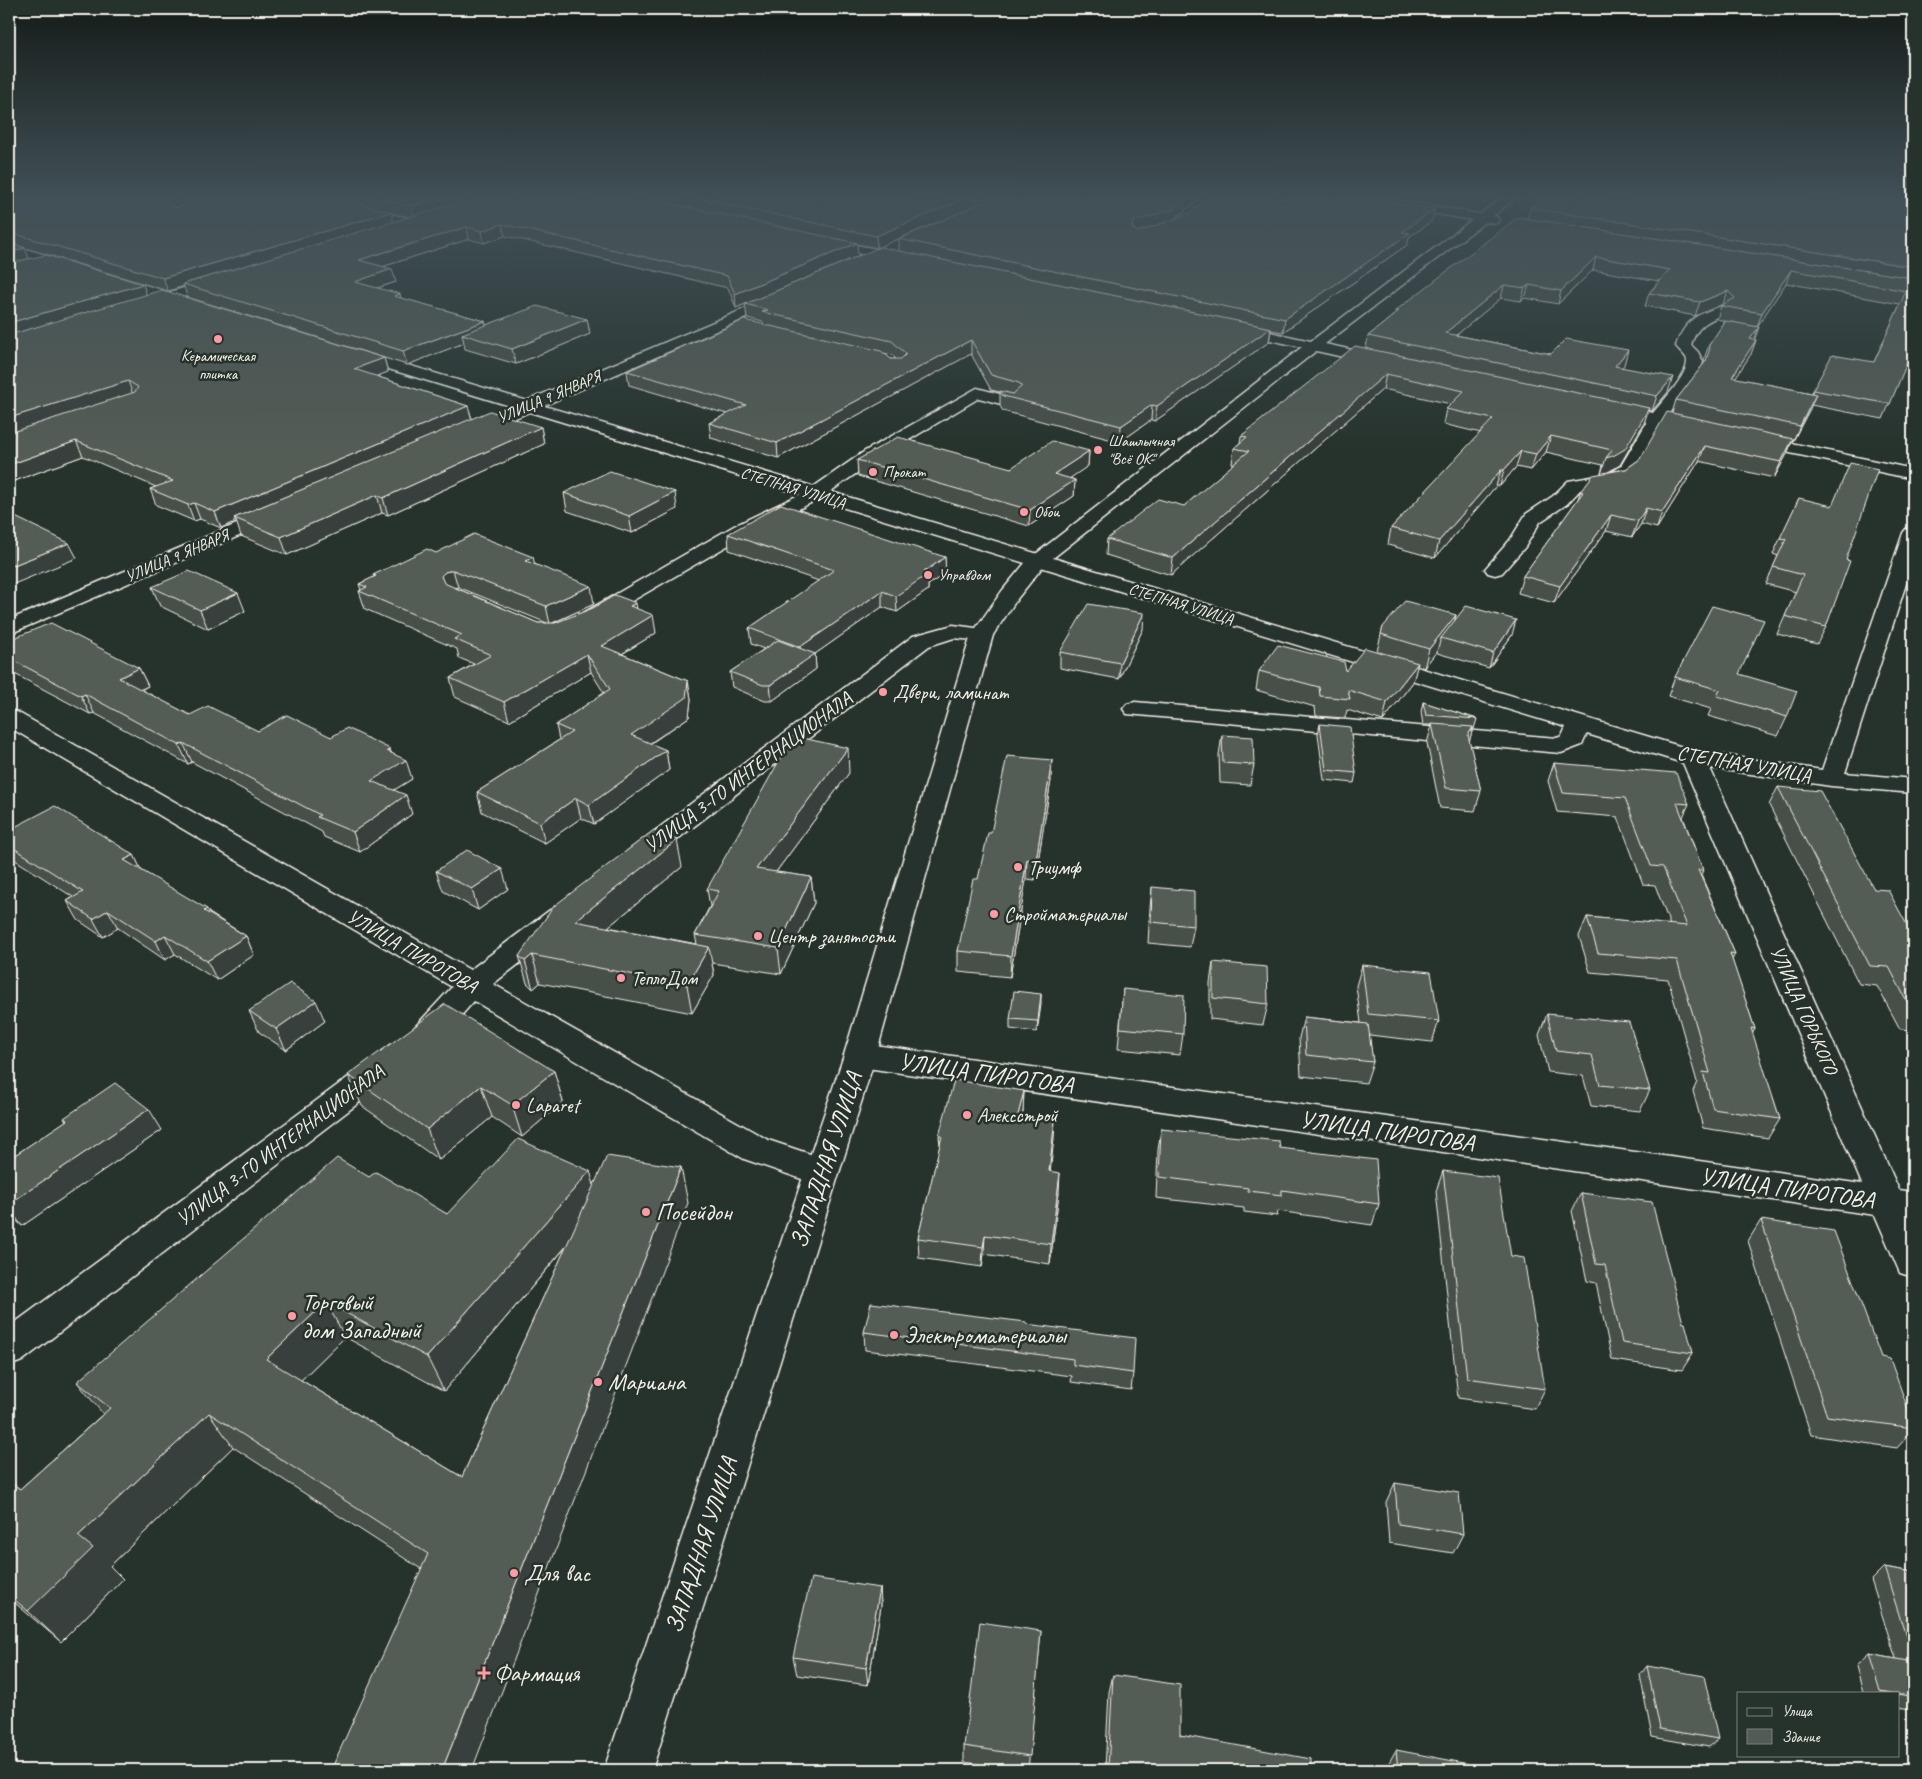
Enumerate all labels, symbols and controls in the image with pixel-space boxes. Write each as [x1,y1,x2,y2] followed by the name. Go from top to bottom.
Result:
[212,333,224,345] marker: Керамическая плитка
[181,346,256,384] place label: Керамическая плитка
[494,365,606,428] street label: УЛИЦА 9 ЯНВАРЯ
[1108,431,1175,469] place label: Шашлычная "Всё ОК"
[1092,444,1104,456] marker: Шашлычная "Всё ОК"
[883,462,927,482] place label: Прокат
[738,463,849,514] street label: СТЕПНАЯ УЛИЦА
[867,466,879,478] marker: Прокат
[1034,502,1060,522] place label: Обои
[1018,506,1030,518] marker: Обои
[122,524,234,587] street label: УЛИЦА 9 ЯНВАРЯ
[938,565,992,585] place label: Управдом
[922,569,934,581] marker: Управдом
[1126,579,1237,630] street label: СТЕПНАЯ УЛИЦА
[893,680,1010,705] place label: Двери, ламинат
[639,685,857,858] street label: УЛИЦА 3-ГО ИНТЕРНАЦИОНАЛА
[877,686,889,698] marker: Двери, ламинат
[1675,740,1814,788] street label: СТЕПНАЯ УЛИЦА
[1028,855,1082,880] place label: Триумф
[1012,861,1024,873] marker: Триумф
[1004,902,1128,927] place label: Стройматериалы
[342,904,482,999] street label: УЛИЦА ПИРОГОВА
[988,908,1000,920] marker: Стройматериалы
[768,924,896,950] place label: Центр занятости
[752,930,764,942] marker: Центр занятости
[1765,942,1844,1080] street label: УЛИЦА ГОРЬКОГО
[631,966,699,991] place label: ТеплоДом
[615,972,627,984] marker: ТеплоДом
[897,1046,1076,1100] street label: УЛИЦА ПИРОГОВА
[171,1058,389,1231] street label: УЛИЦА 3-ГО ИНТЕРНАЦИОНАЛА
[783,1067,869,1252] street label: ЗАПАДНАЯ УЛИЦА
[526,1093,583,1118] place label: Laparet
[510,1099,522,1111] marker: Laparet
[977,1103,1059,1128] place label: Алексстрой
[1298,1104,1477,1158] street label: УЛИЦА ПИРОГОВА
[961,1109,973,1121] marker: Алексстрой
[1698,1161,1877,1215] street label: УЛИЦА ПИРОГОВА
[656,1197,733,1227] place label: Посейдон
[640,1206,652,1218] marker: Посейдон
[302,1287,423,1345] place label: Торговый дом Западный
[286,1310,298,1322] marker: Торговый дом Западный
[904,1320,1068,1350] place label: Электроматериалы
[888,1329,900,1341] marker: Электроматериалы
[608,1367,687,1397] place label: Мариана
[592,1376,604,1388] marker: Мариана
[658,1452,744,1637] street label: ЗАПАДНАЯ УЛИЦА
[524,1558,591,1588] place label: Для вас
[508,1567,520,1579] marker: Для вас
[494,1658,581,1688] place label: Фармация
[478,1667,490,1679] marker: Фармация
[1737,1692,1900,1756] legend
[1782,1702,1813,1721] text: Улица
[1782,1728,1821,1747] text: Здание

